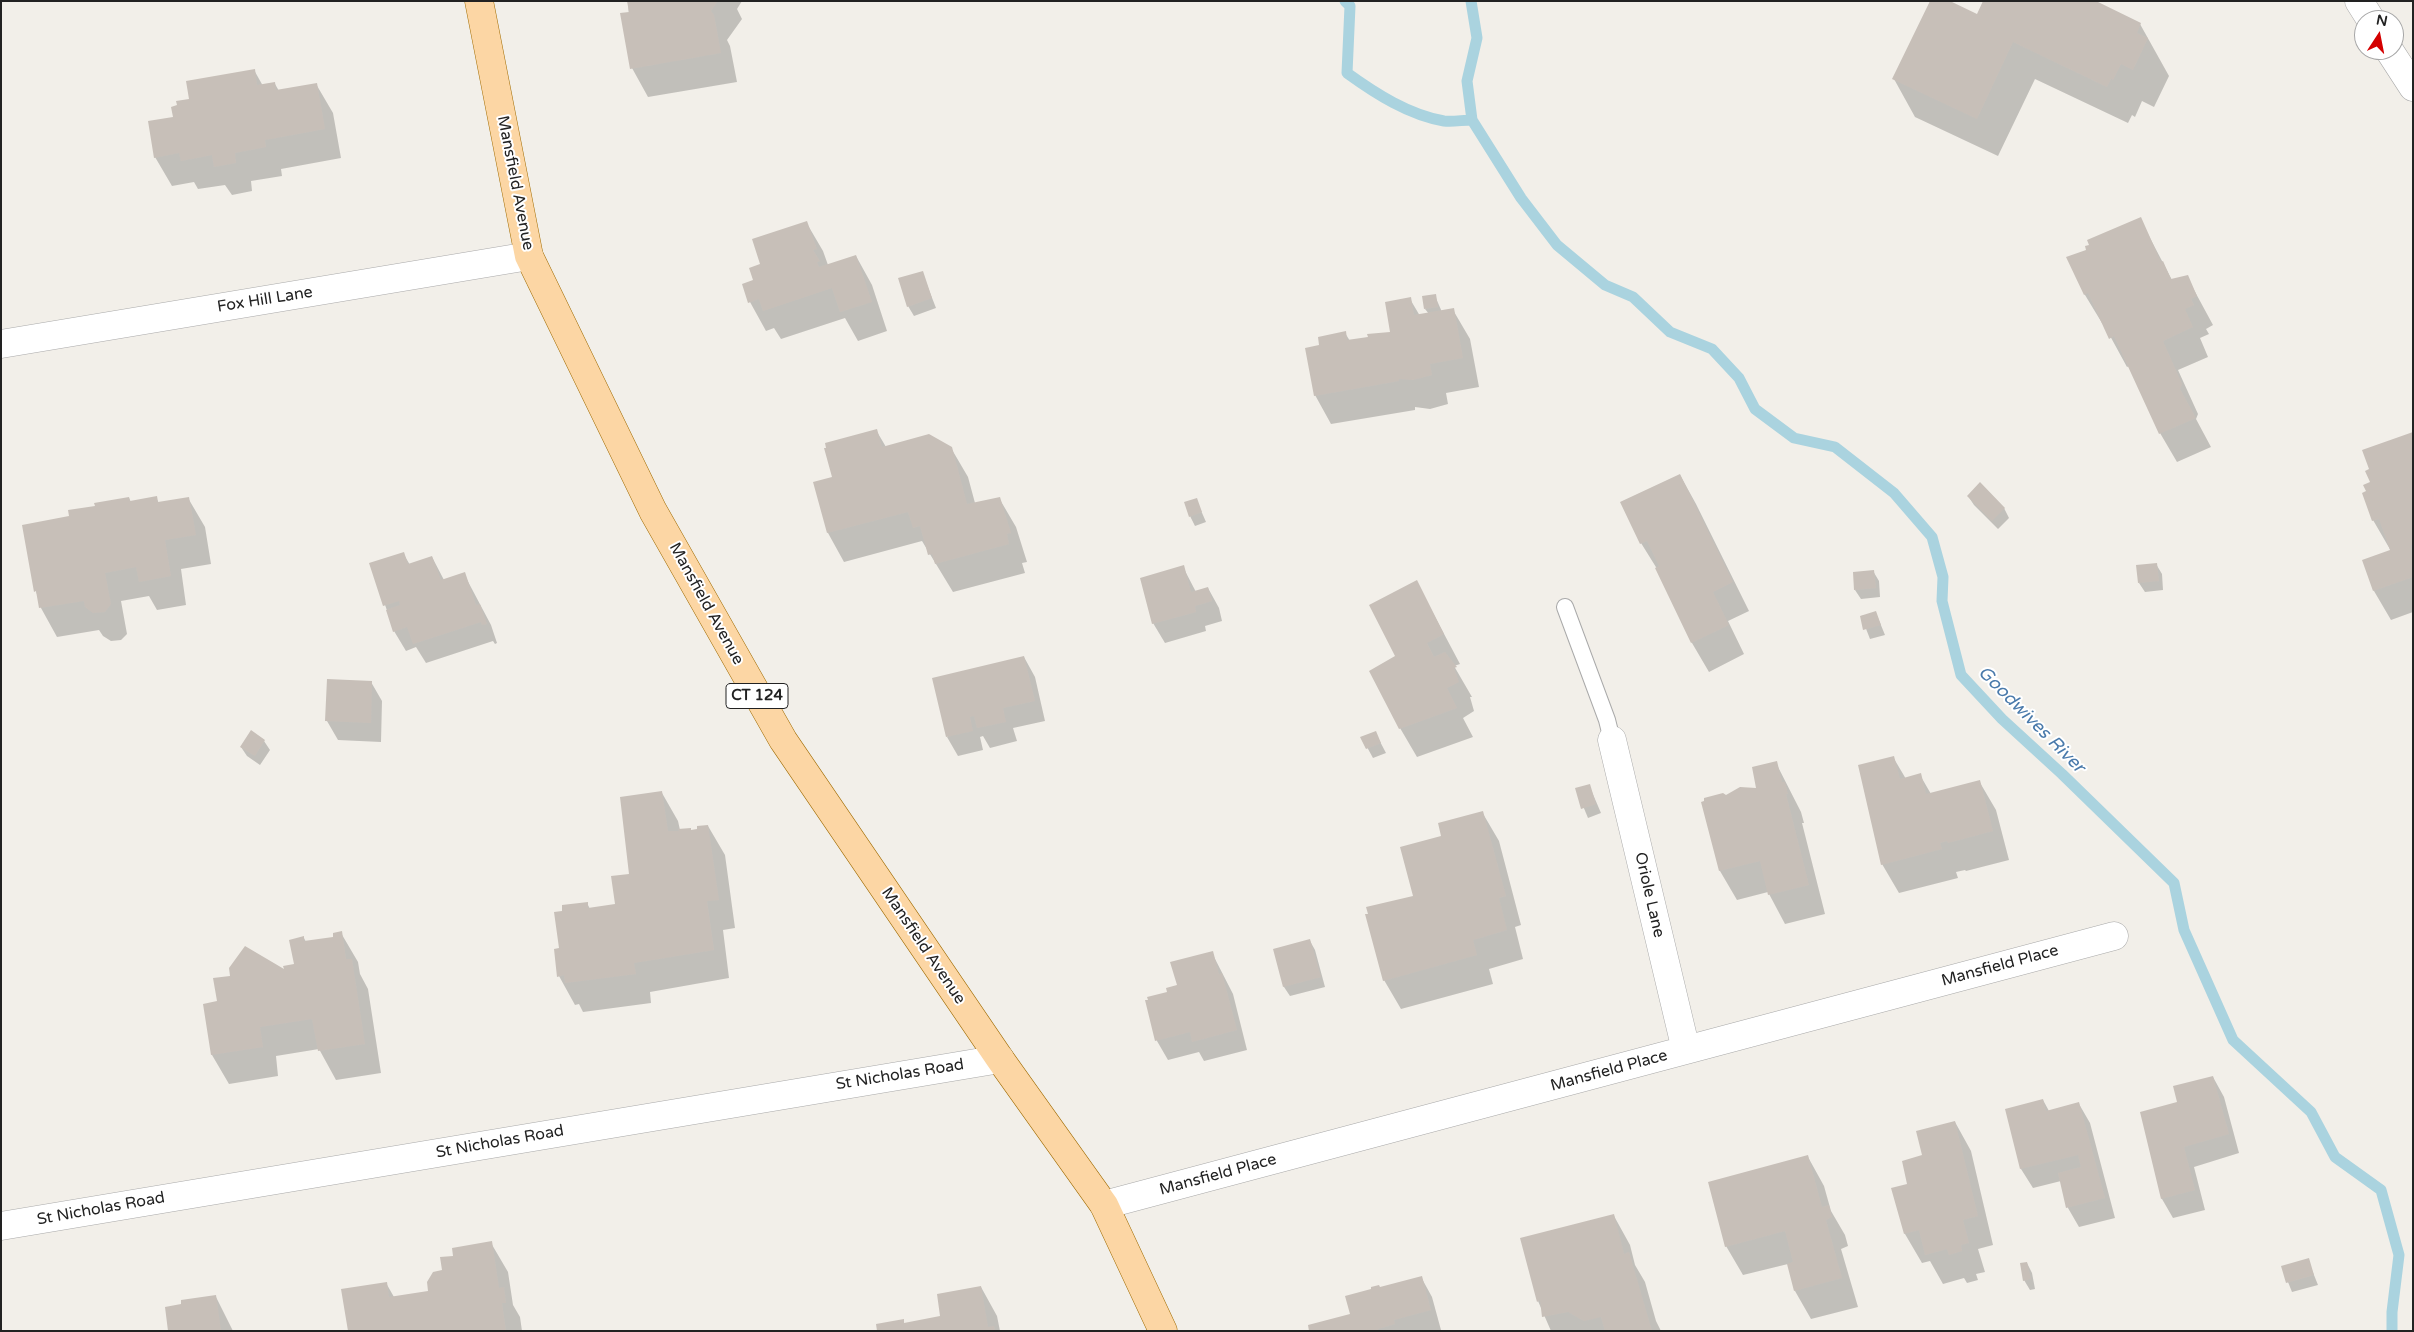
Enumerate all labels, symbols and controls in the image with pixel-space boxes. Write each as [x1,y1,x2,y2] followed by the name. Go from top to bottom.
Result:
[2354,10,2404,60] north arrow
[2375,11,2389,30] text: N
[493,114,537,252] street label: Mansfield Avenue
[216,283,314,317] street label: Fox Hill Lane
[664,540,748,668] street label: Mansfield Avenue
[1973,662,2089,778] water label: Goodwives River
[726,684,788,708] road number: CT 124
[1630,851,1668,939] street label: Oriole Lane
[877,884,969,1008] street label: Mansfield Avenue
[1939,941,2061,991] street label: Mansfield Place
[1548,1046,1670,1096] street label: Mansfield Place
[835,1055,965,1095] street label: St Nicholas Road
[435,1121,565,1163] street label: St Nicholas Road
[1157,1150,1279,1200] street label: Mansfield Place
[36,1188,166,1230] street label: St Nicholas Road

